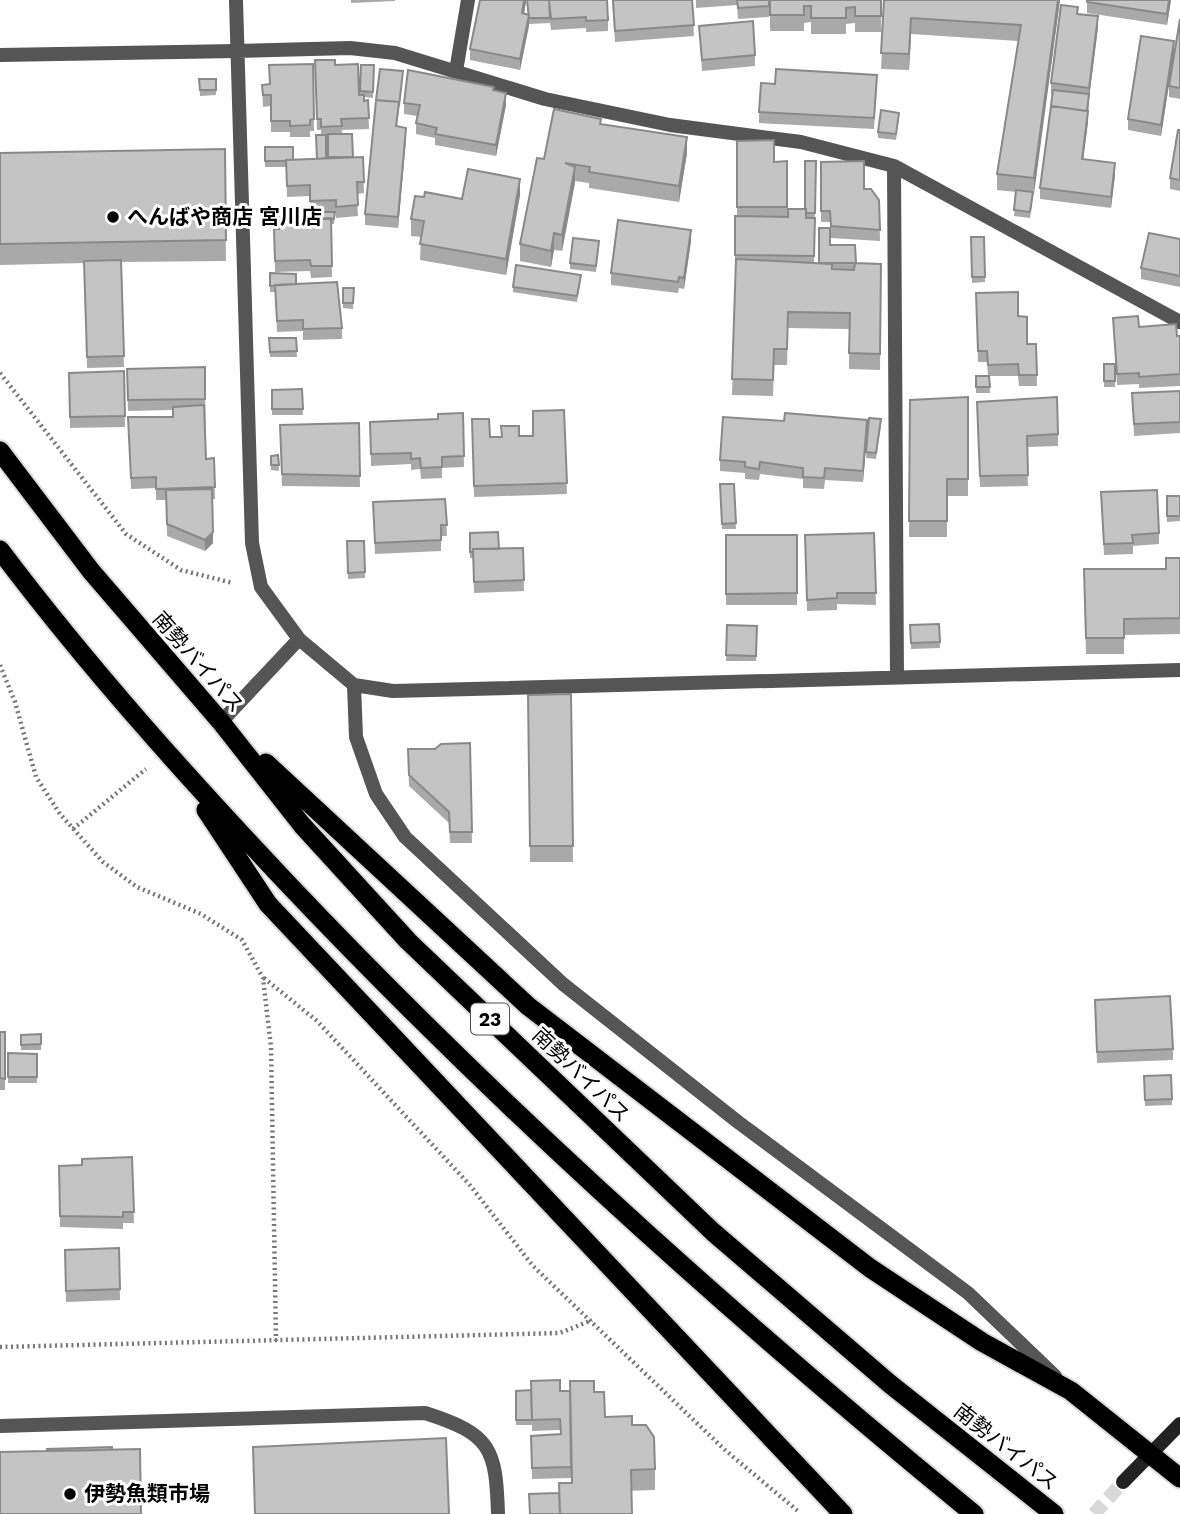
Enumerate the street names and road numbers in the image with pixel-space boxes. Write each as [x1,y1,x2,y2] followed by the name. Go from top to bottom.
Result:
[148,606,249,717] street label: 南勢バイパス
[471,1004,509,1035] road number: 23
[527,1022,635,1127] street label: 南勢バイパス
[949,1398,1063,1495] street label: 南勢バイパス

